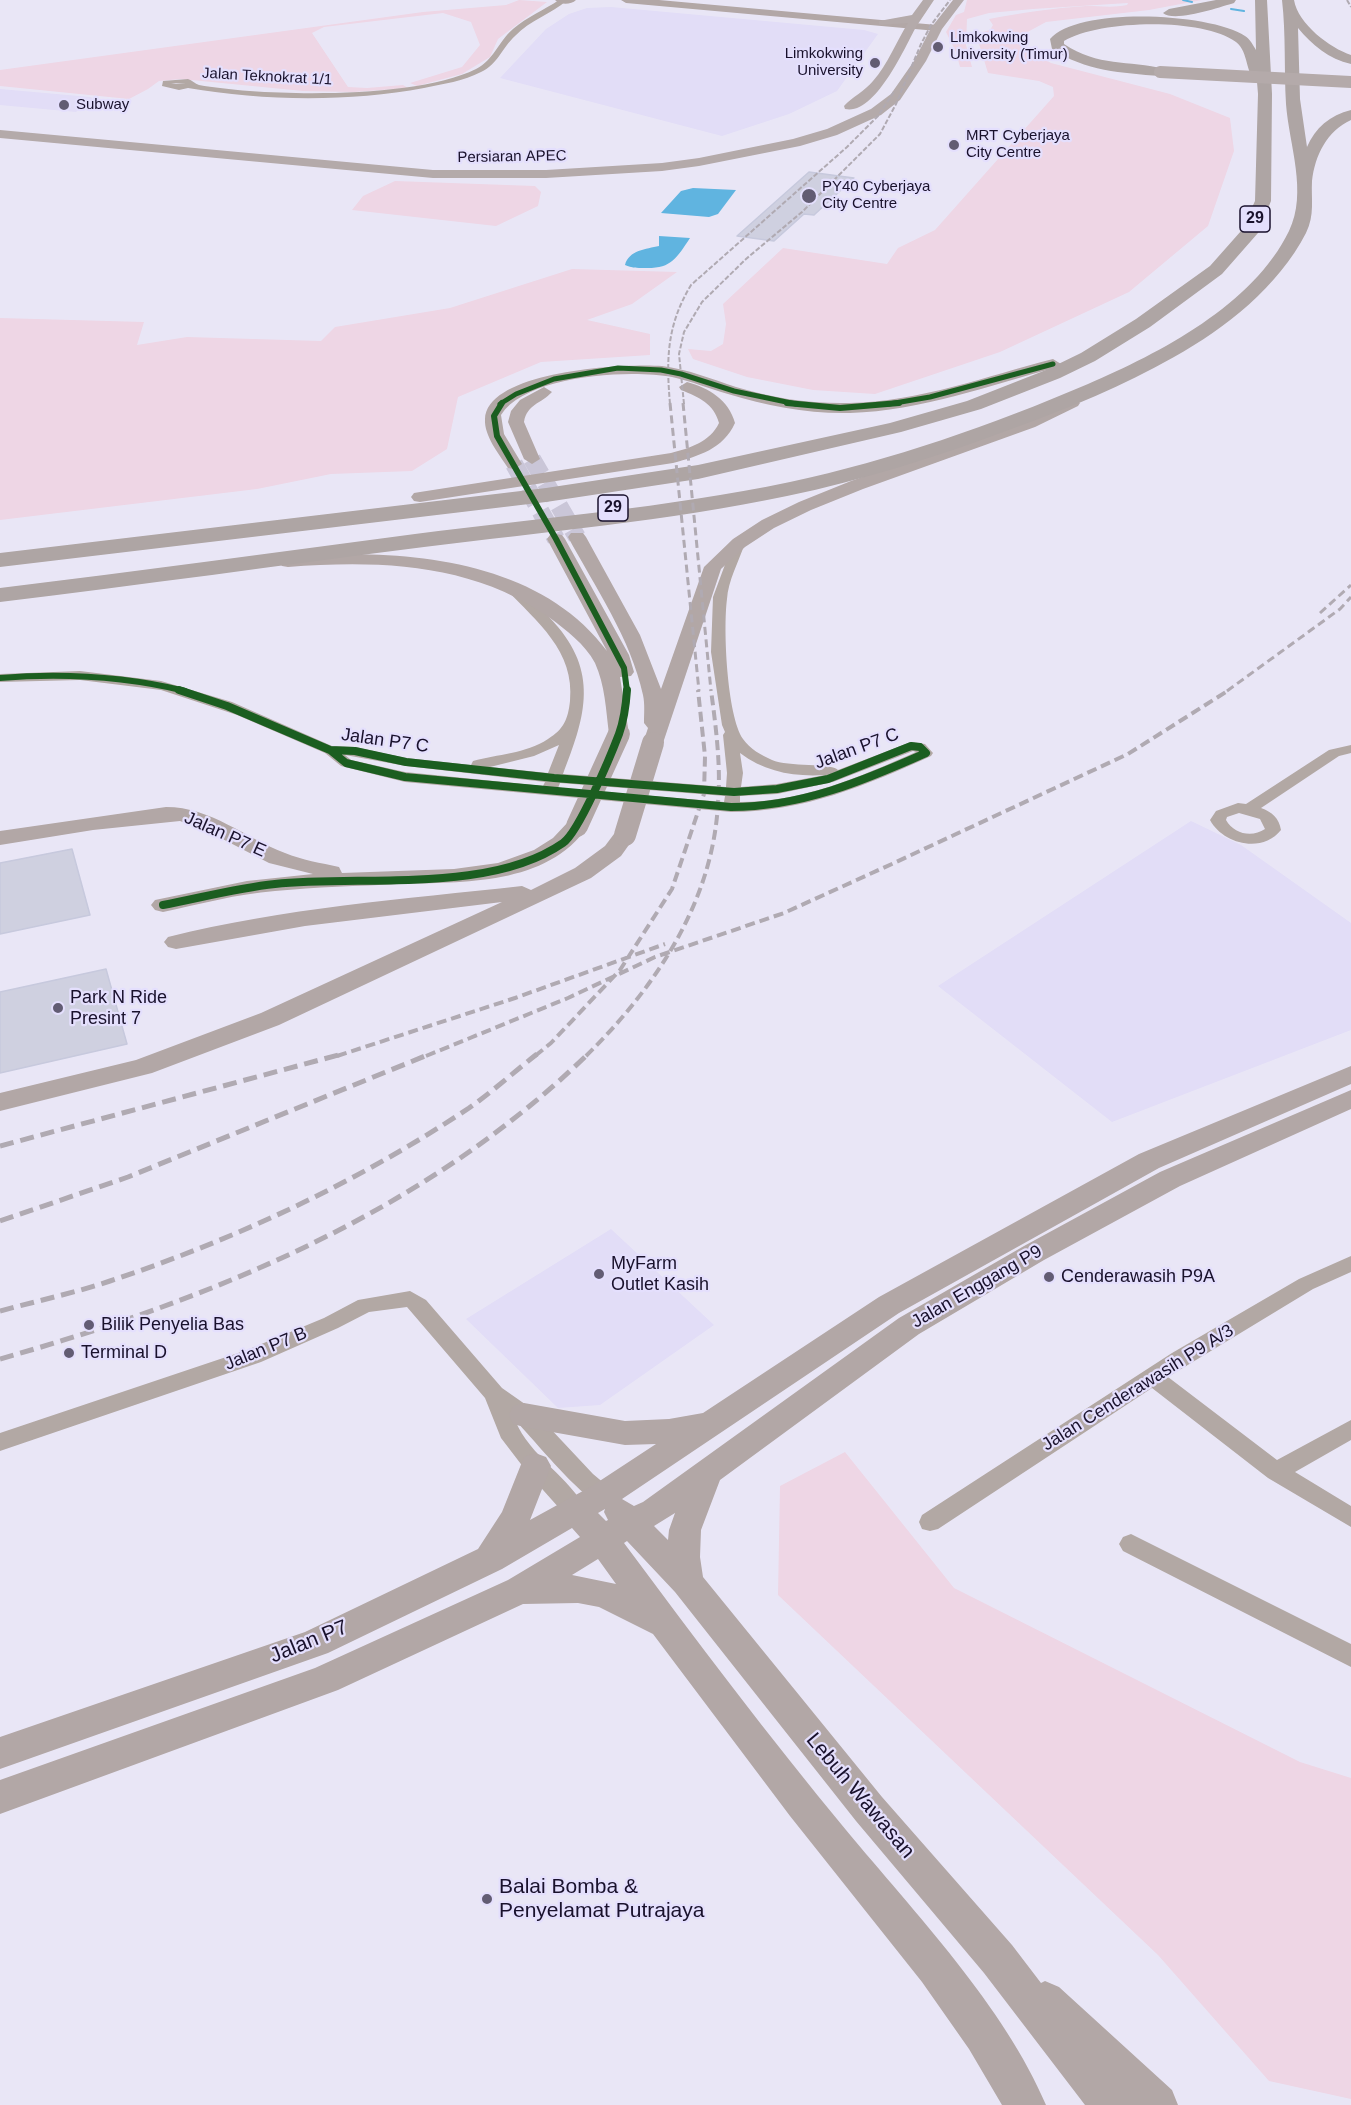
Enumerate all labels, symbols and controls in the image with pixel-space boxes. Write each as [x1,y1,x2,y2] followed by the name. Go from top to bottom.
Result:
[950,29,1068,64] place label: Limkokwing University (Timur)
[931,40,945,54] marker: Limkokwing University (Timur)
[785,45,863,80] place label: Limkokwing University
[868,56,882,70] marker: Limkokwing University
[202,65,332,89] street label: Jalan Teknokrat 1/1
[76,96,129,114] place label: Subway
[57,98,71,112] marker: Subway
[966,127,1070,162] place label: MRT Cyberjaya City Centre
[947,138,961,152] marker: MRT Cyberjaya City Centre
[457,147,567,167] street label: Persiaran APEC
[822,178,930,213] place label: PY40 Cyberjaya City Centre
[800,187,818,205] marker: PY40 Cyberjaya City Centre
[1240,206,1270,232] road number: 29
[598,495,628,521] road number: 29
[340,724,430,758] street label: Jalan P7 C
[812,724,902,774] street label: Jalan P7 C
[181,807,269,863] street label: Jalan P7 E
[70,987,167,1030] place label: Park N Ride Presint 7
[51,1001,65,1015] marker: Park N Ride Presint 7
[908,1241,1046,1333] street label: Jalan Enggang P9
[611,1253,709,1296] place label: MyFarm Outlet Kasih
[1061,1266,1215,1288] place label: Cenderawasih P9A
[592,1267,606,1281] marker: MyFarm Outlet Kasih
[1042,1270,1056,1284] marker: Cenderawasih P9A
[101,1314,244,1336] place label: Bilik Penyelia Bas
[82,1318,96,1332] marker: Bilik Penyelia Bas
[1038,1320,1238,1456] street label: Jalan Cenderawasih P9 A/3
[222,1323,310,1375] street label: Jalan P7 B
[81,1342,167,1364] place label: Terminal D
[62,1346,76,1360] marker: Terminal D
[266,1615,352,1669] street label: Jalan P7
[800,1728,920,1864] street label: Lebuh Wawasan
[499,1874,704,1924] place label: Balai Bomba & Penyelamat Putrajaya
[480,1892,494,1906] marker: Balai Bomba & Penyelamat Putrajaya

